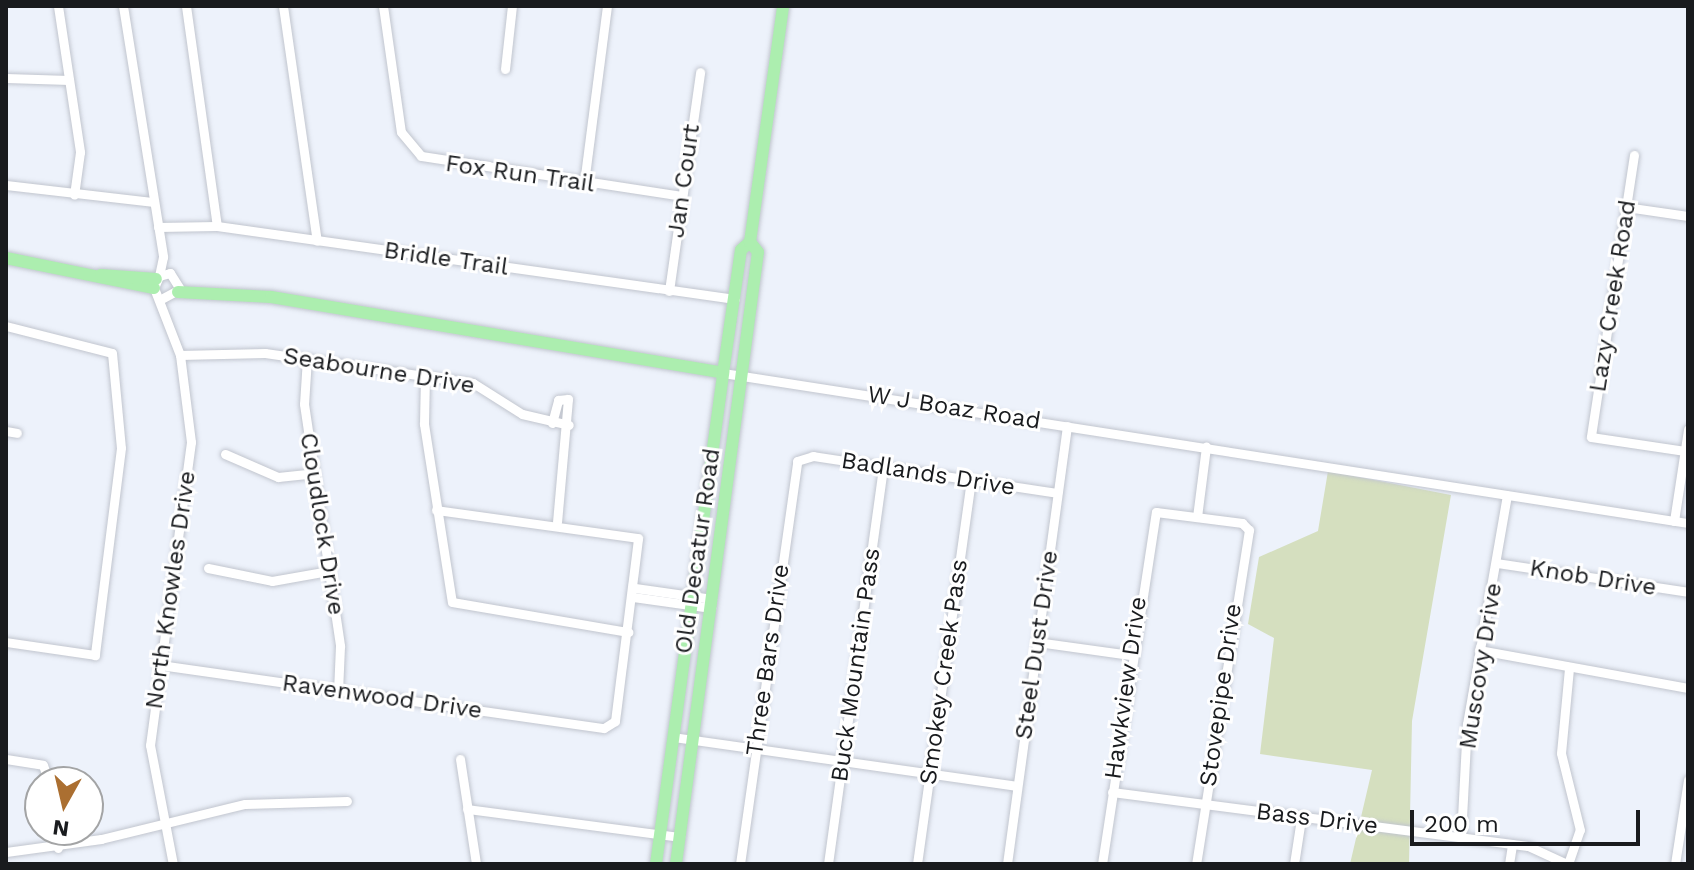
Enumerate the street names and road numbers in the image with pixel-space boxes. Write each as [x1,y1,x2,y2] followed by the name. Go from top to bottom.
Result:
[662,122,706,240] street label: Jan Court
[443,149,597,199] street label: Fox Run Trail
[1584,197,1642,395] street label: Lazy Creek Road
[382,236,510,282] street label: Bridle Trail
[281,342,477,400] street label: Seabourne Drive
[865,380,1043,436] street label: W J Boaz Road
[293,431,351,617] street label: Cloudlock Drive
[669,446,727,656] street label: Old Decatur Road
[839,446,1017,502] street label: Badlands Drive
[140,469,202,711] street label: North Knowles Drive
[825,546,887,784] street label: Buck Mountain Pass
[1009,548,1065,742] street label: Steel Dust Drive
[1528,554,1658,602] street label: Knob Drive
[914,557,974,787] street label: Smokey Creek Pass
[740,562,796,758] street label: Three Bars Drive
[1454,581,1508,751] street label: Muscovy Drive
[1099,594,1153,782] street label: Hawkview Drive
[1194,602,1248,788] street label: Stovepipe Drive
[280,669,484,725] street label: Ravenwood Drive
[1254,797,1380,841] street label: Bass Drive

